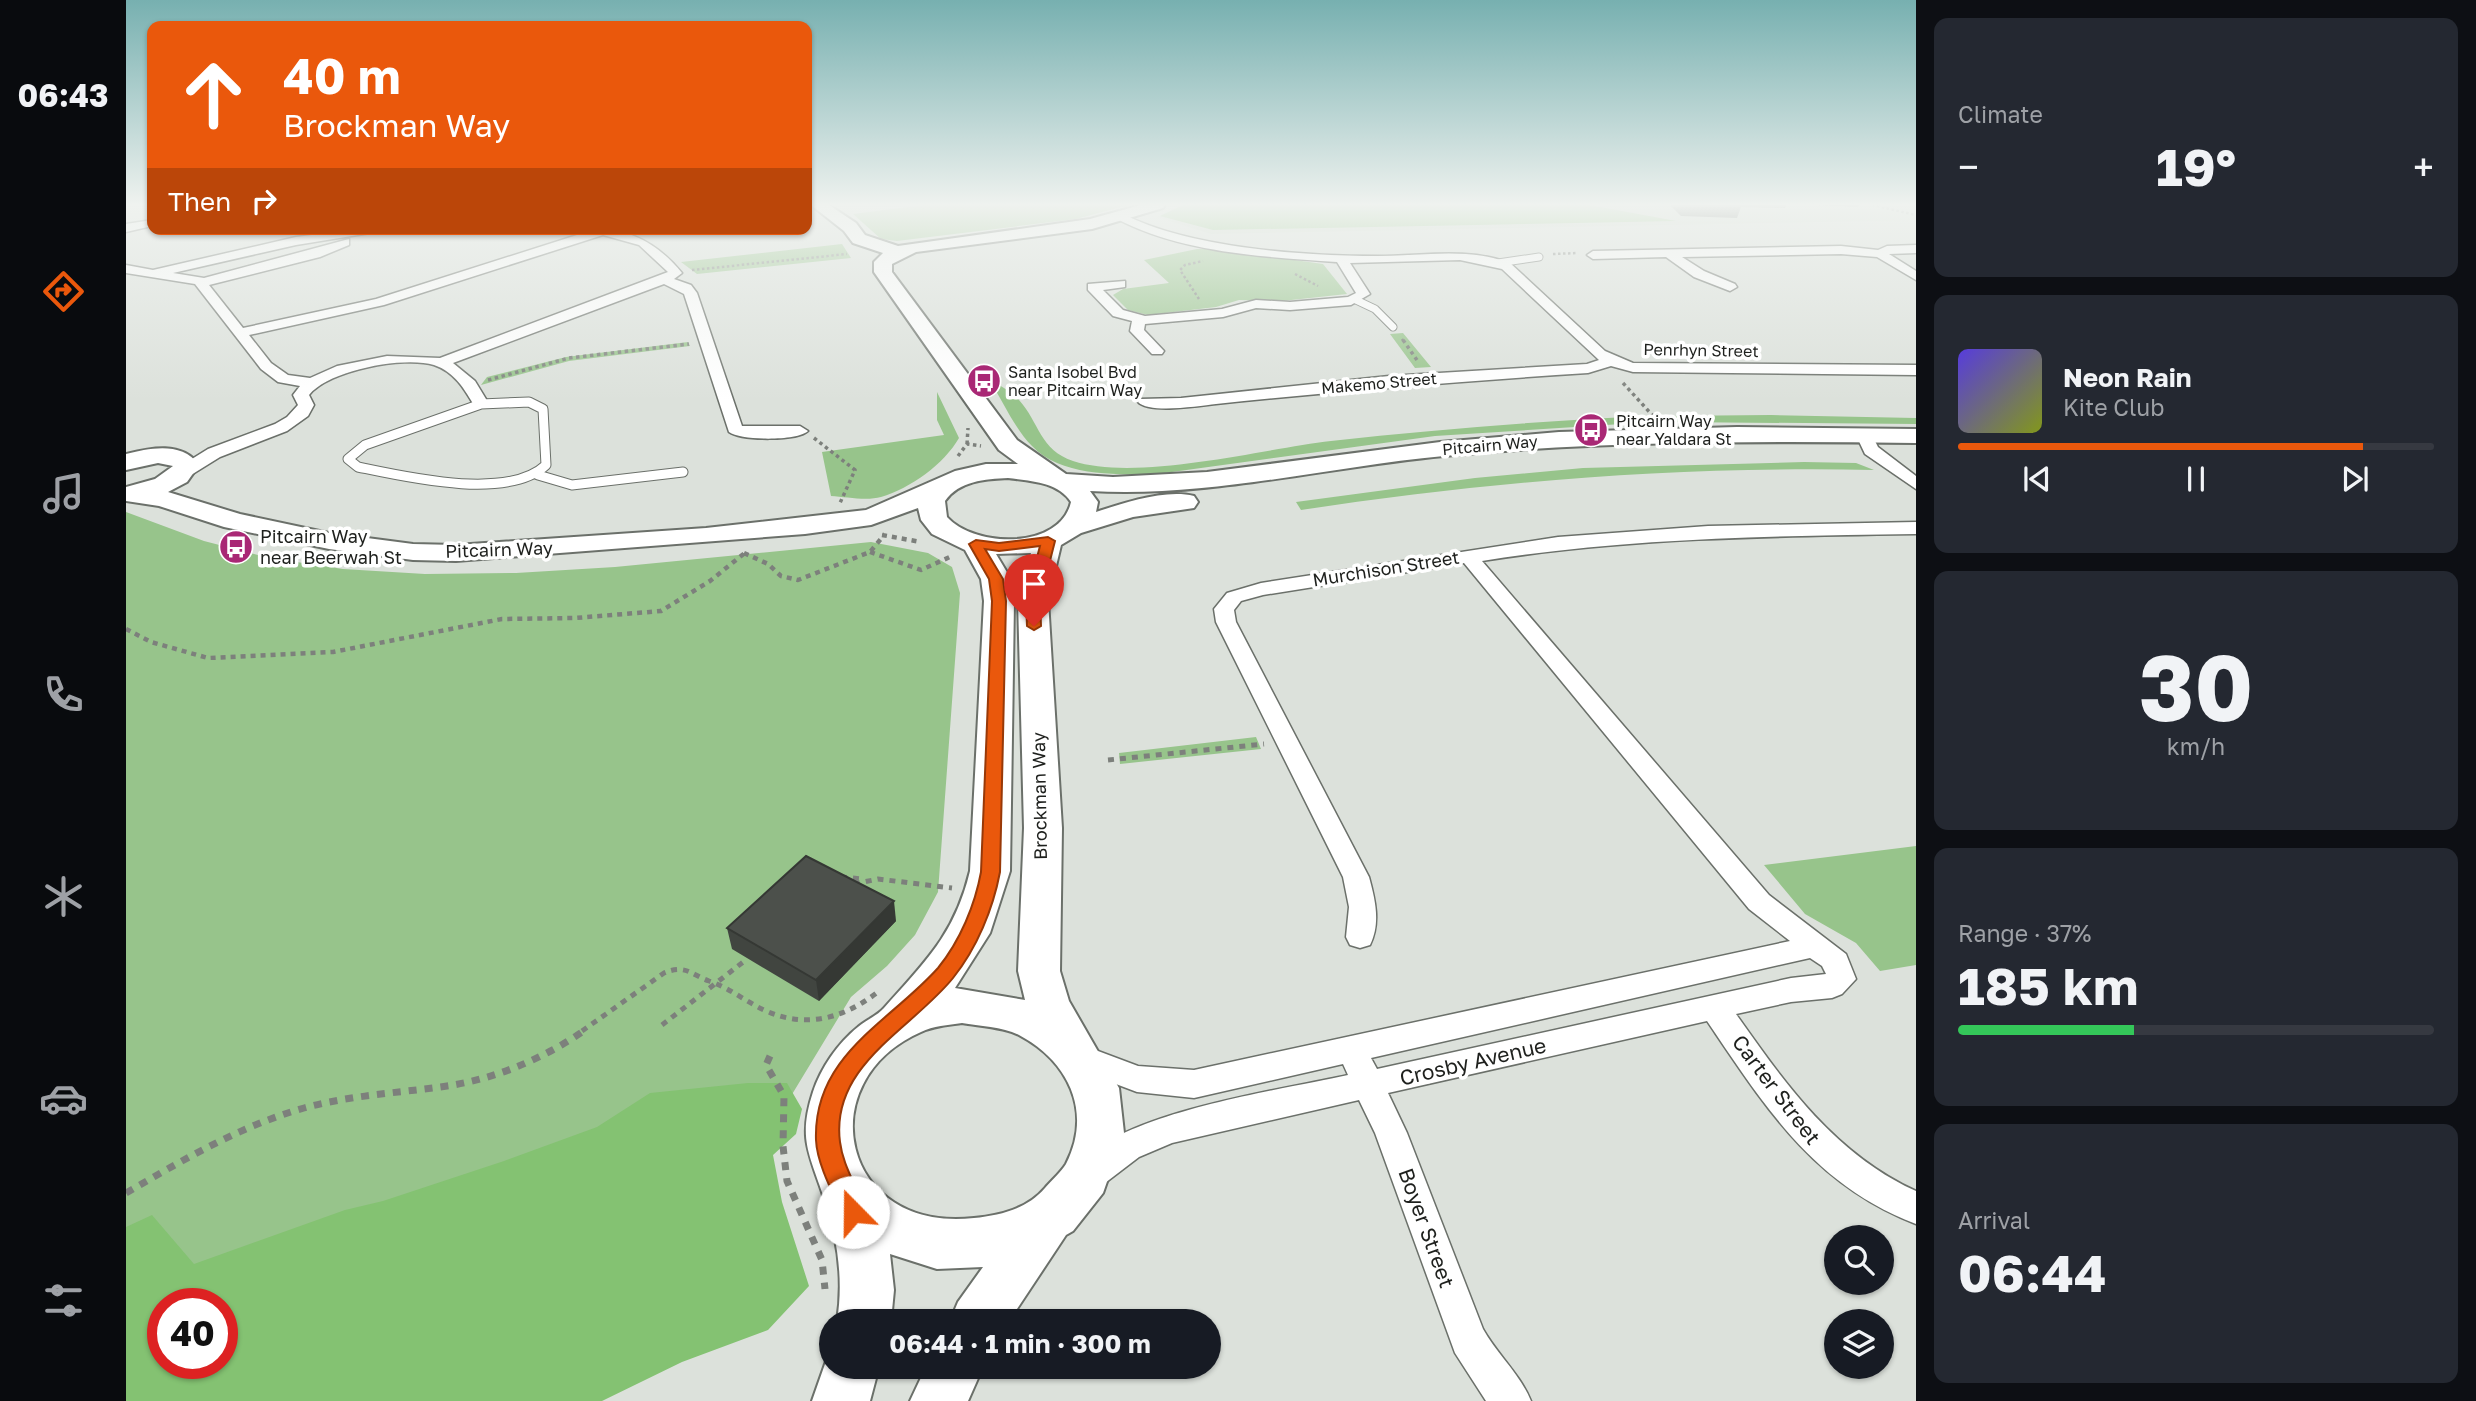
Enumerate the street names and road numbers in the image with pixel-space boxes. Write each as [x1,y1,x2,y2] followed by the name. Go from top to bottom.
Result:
[1643,339,1759,361] street label: Penrhyn Street
[1320,368,1438,398] street label: Makemo Street
[1441,431,1539,459] street label: Pitcairn Way
[445,536,553,562] street label: Pitcairn Way
[1311,546,1461,590] street label: Murchison Street
[1027,732,1051,860] street label: Brockman Way
[1727,1029,1827,1150] street label: Carter Street
[1397,1032,1549,1091] street label: Crosby Avenue
[1393,1164,1461,1291] street label: Boyer Street

